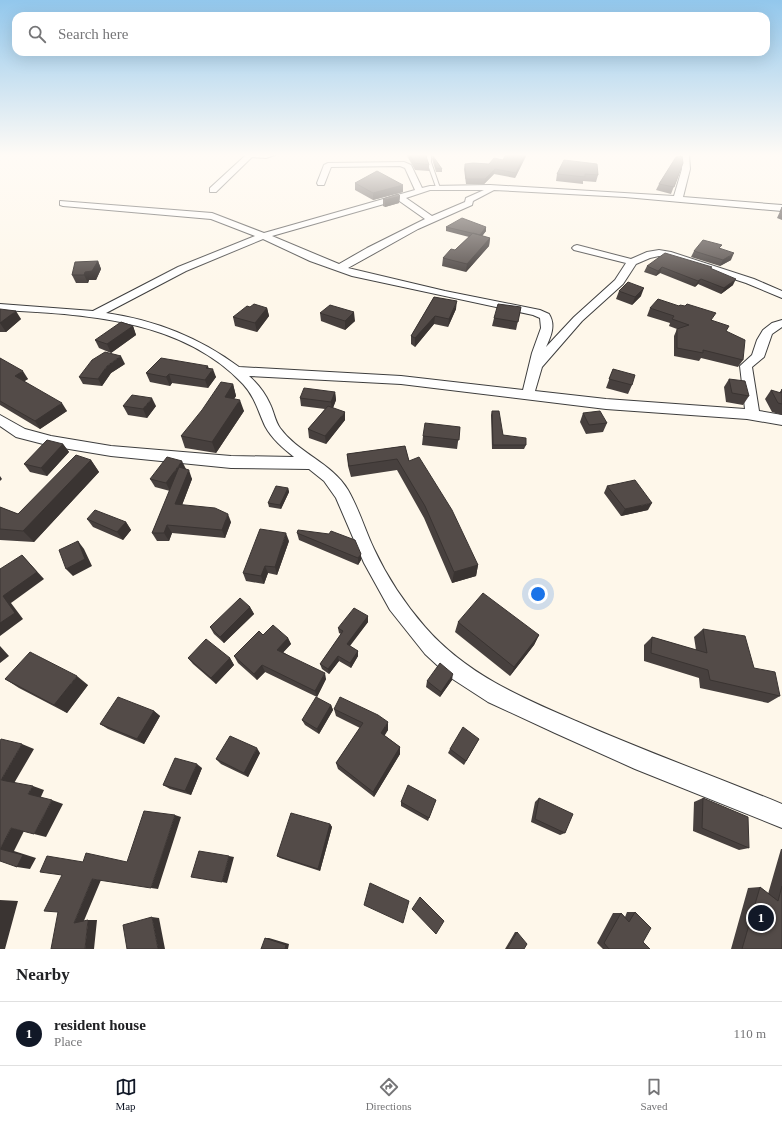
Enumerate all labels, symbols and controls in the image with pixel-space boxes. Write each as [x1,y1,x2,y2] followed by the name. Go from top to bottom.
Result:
[12,12,770,56] search box
[26,23,48,45] icon: search
[58,26,128,42] text: Search here
[528,584,548,604] your location
[748,903,774,933] pin: 1
[16,965,70,984] text: Nearby
[54,1017,146,1033] text: resident house
[26,1026,32,1041] text: 1
[734,1026,766,1041] text: 110 m
[54,1034,82,1049] text: Place
[115,1076,137,1112] tab: Map
[366,1076,411,1112] tab: Directions
[641,1076,667,1112] tab: Saved

